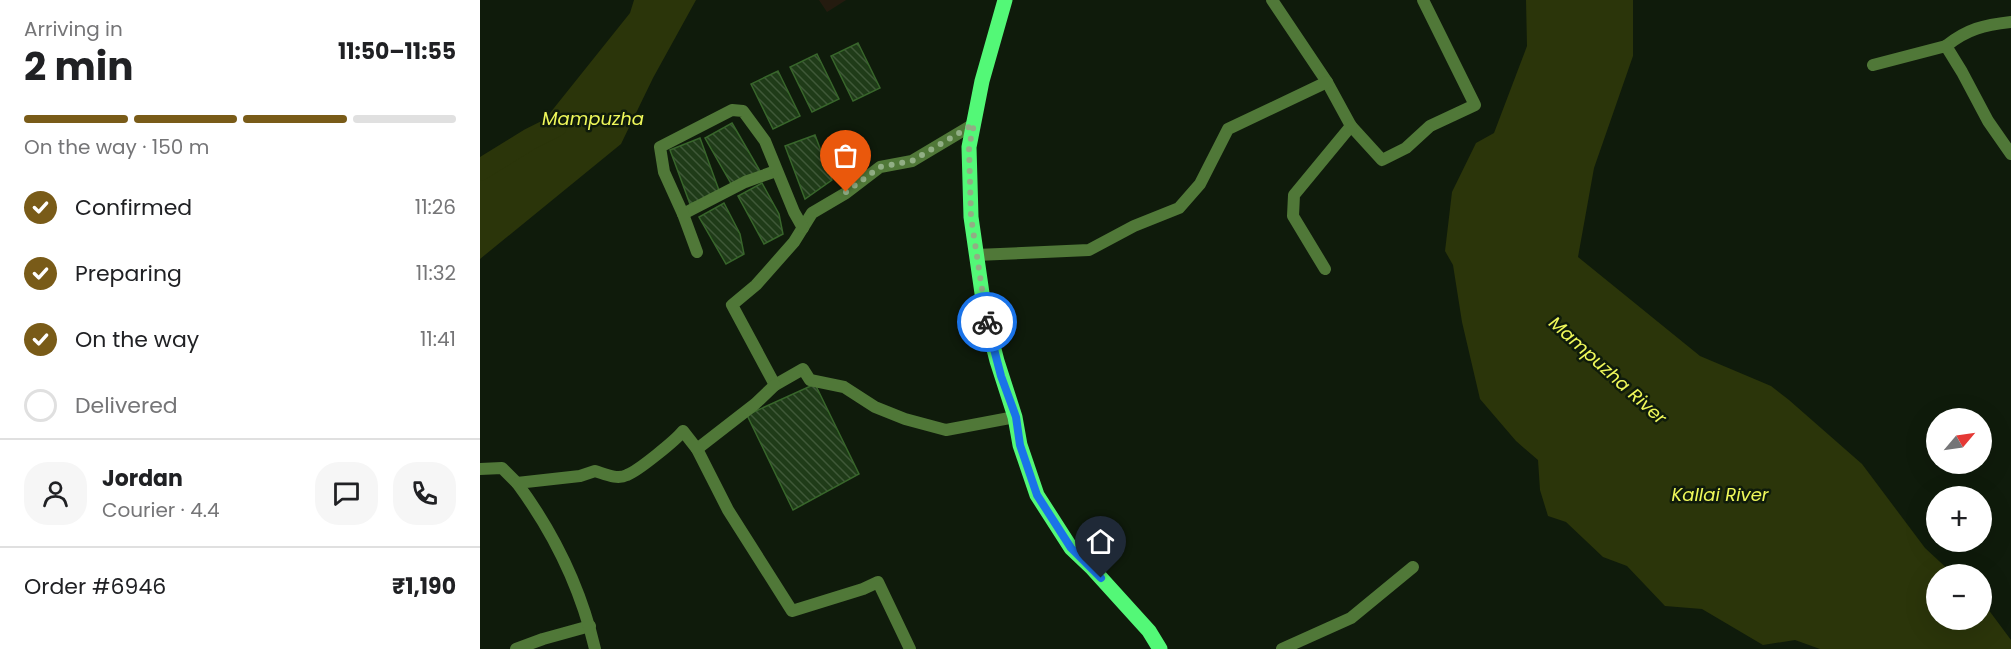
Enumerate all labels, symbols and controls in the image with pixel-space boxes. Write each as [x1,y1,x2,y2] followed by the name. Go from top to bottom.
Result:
[24,15,123,43] text: Arriving in
[338,36,456,67] text: 11:50–11:55
[24,39,134,94] text: 2 min
[542,106,644,131] water label: Mampuzha
[820,130,871,192] pin
[24,133,209,161] text: On the way · 150 m
[829,139,862,172] icon: bag
[24,191,57,224] icon: check
[75,192,192,223] text: Confirmed
[415,193,456,221] text: 11:26
[24,257,57,290] icon: check
[75,258,182,289] text: Preparing
[416,259,456,287] text: 11:32
[957,292,1017,352] courier
[971,306,1004,339] icon: bike
[1544,310,1673,430] water label: Mampuzha River
[24,323,57,356] icon: check
[75,324,199,355] text: On the way
[420,325,456,353] text: 11:41
[75,390,178,421] text: Delivered
[1926,408,1992,474] north arrow
[1926,408,1992,630] map controls
[24,462,87,525] button: person
[315,462,378,525] button: chat
[393,462,456,525] button: phone
[102,463,183,494] text: Jordan
[1671,482,1770,507] water label: Kallai River
[1926,486,1992,552] button: +
[102,496,220,524] text: Courier · 4.4
[1075,516,1126,578] pin
[1084,525,1117,558] icon: home
[1926,564,1992,630] button: −
[24,571,166,602] text: Order #6946
[392,571,456,602] text: ₹1,190

